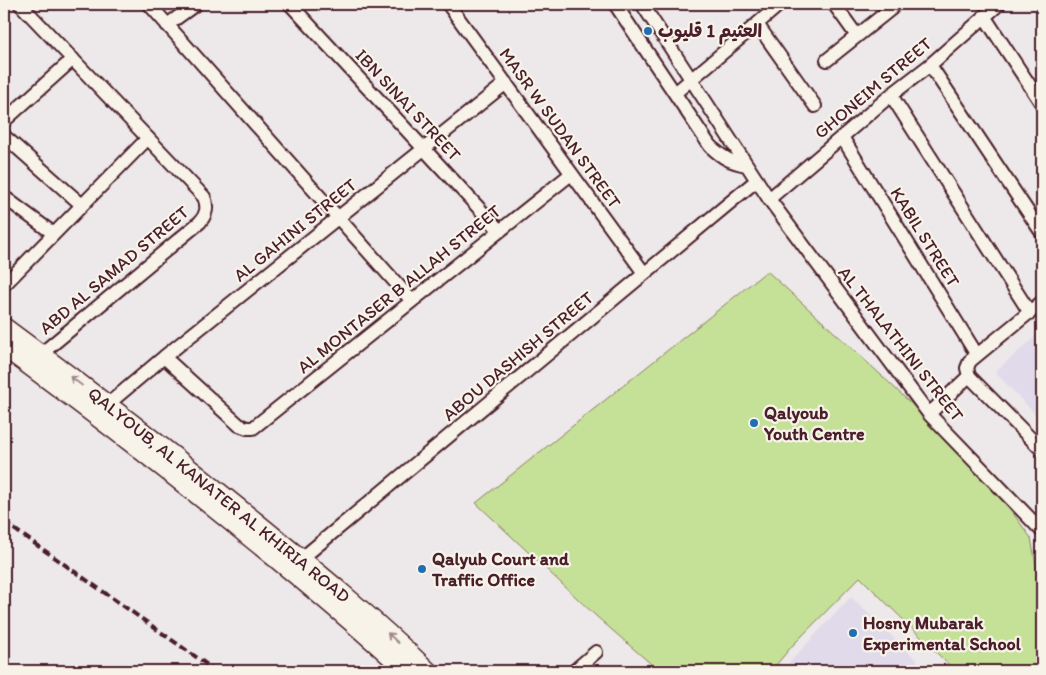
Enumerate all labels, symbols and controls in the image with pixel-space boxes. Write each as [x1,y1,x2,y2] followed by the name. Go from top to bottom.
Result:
[658,20,762,45] place label: العثيم 1 قليوب
[642,25,654,37] marker: العثيم 1 قليوب
[810,33,936,143] street label: GHONEIM STREET
[494,43,626,213] street label: MASR W SUDAN STREET
[351,44,465,166] street label: IBN SINAI STREET
[229,174,361,286] street label: AL GAHINI STREET
[886,183,964,291] street label: KABIL STREET
[293,200,505,378] street label: AL MONTASER B ALLAH STREET
[35,201,193,339] street label: ABD AL SAMAD STREET
[834,262,968,426] street label: AL THALATHINI STREET
[438,286,598,426] street label: ABOU DASHISH STREET
[70,376,83,387] one-way arrow
[83,382,355,608] street label: QALYOUB, AL KANATER AL KHIRIA ROAD
[763,402,865,445] place label: Qalyoub Youth Centre
[748,417,760,429] marker: Qalyoub Youth Centre
[431,548,570,591] place label: Qalyub Court and Traffic Office
[416,563,428,575] marker: Qalyub Court and Traffic Office
[863,612,1022,655] place label: Hosny Mubarak Experimental School
[847,627,859,639] marker: Hosny Mubarak Experimental School
[386,632,399,644] one-way arrow

